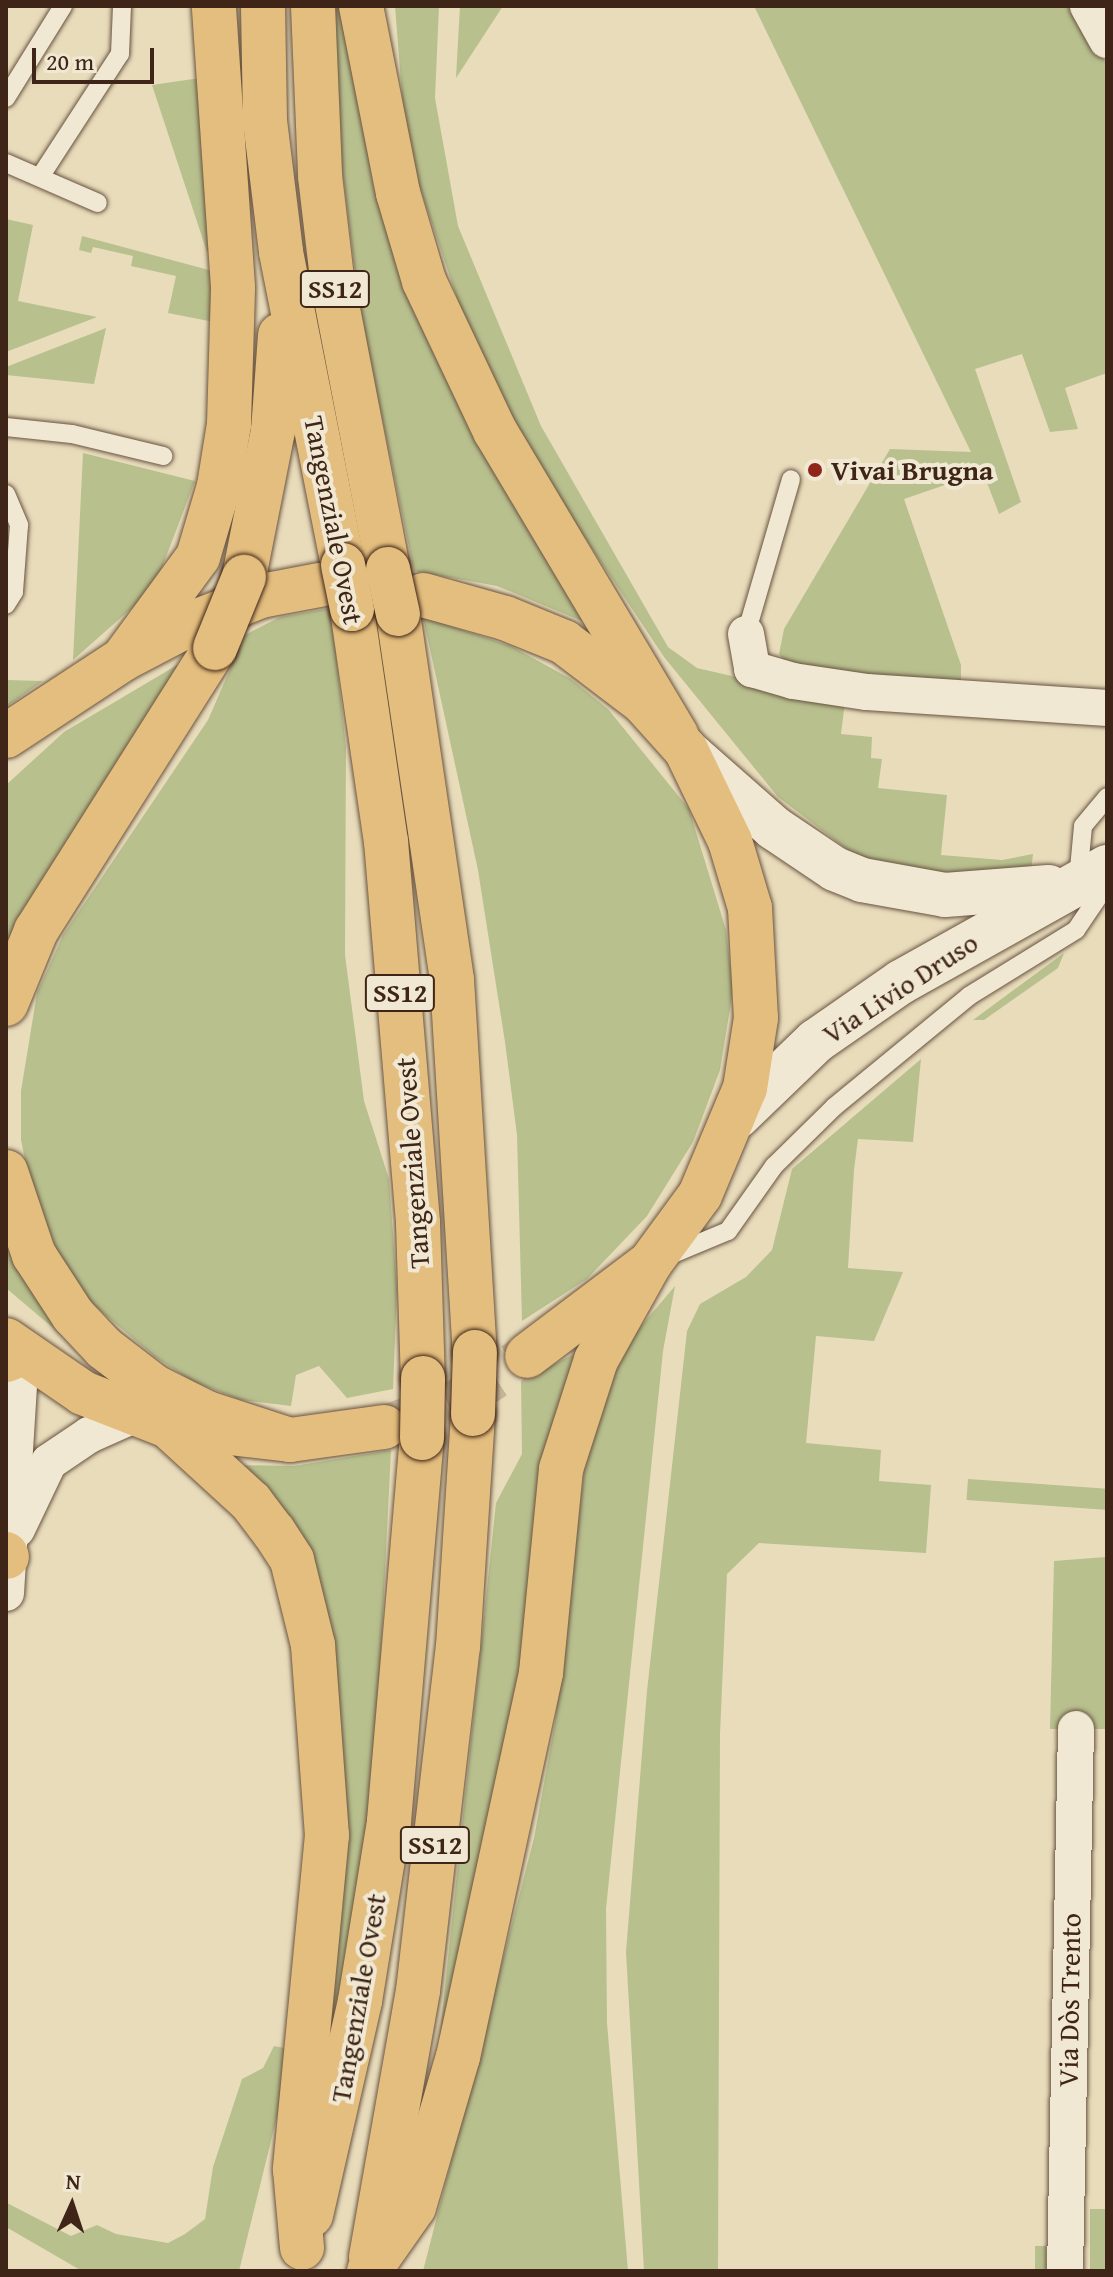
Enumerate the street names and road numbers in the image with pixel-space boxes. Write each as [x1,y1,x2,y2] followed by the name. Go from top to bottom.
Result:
[299,267,371,311] road number: SS12
[297,413,371,627] street label: Tangenziale Ovest
[816,925,984,1051] street label: Via Livio Druso
[364,971,436,1015] road number: SS12
[388,1056,436,1270] street label: Tangenziale Ovest
[399,1823,471,1867] road number: SS12
[323,1891,393,2105] street label: Tangenziale Ovest
[1051,1913,1087,2087] street label: Via Dòs Trento

